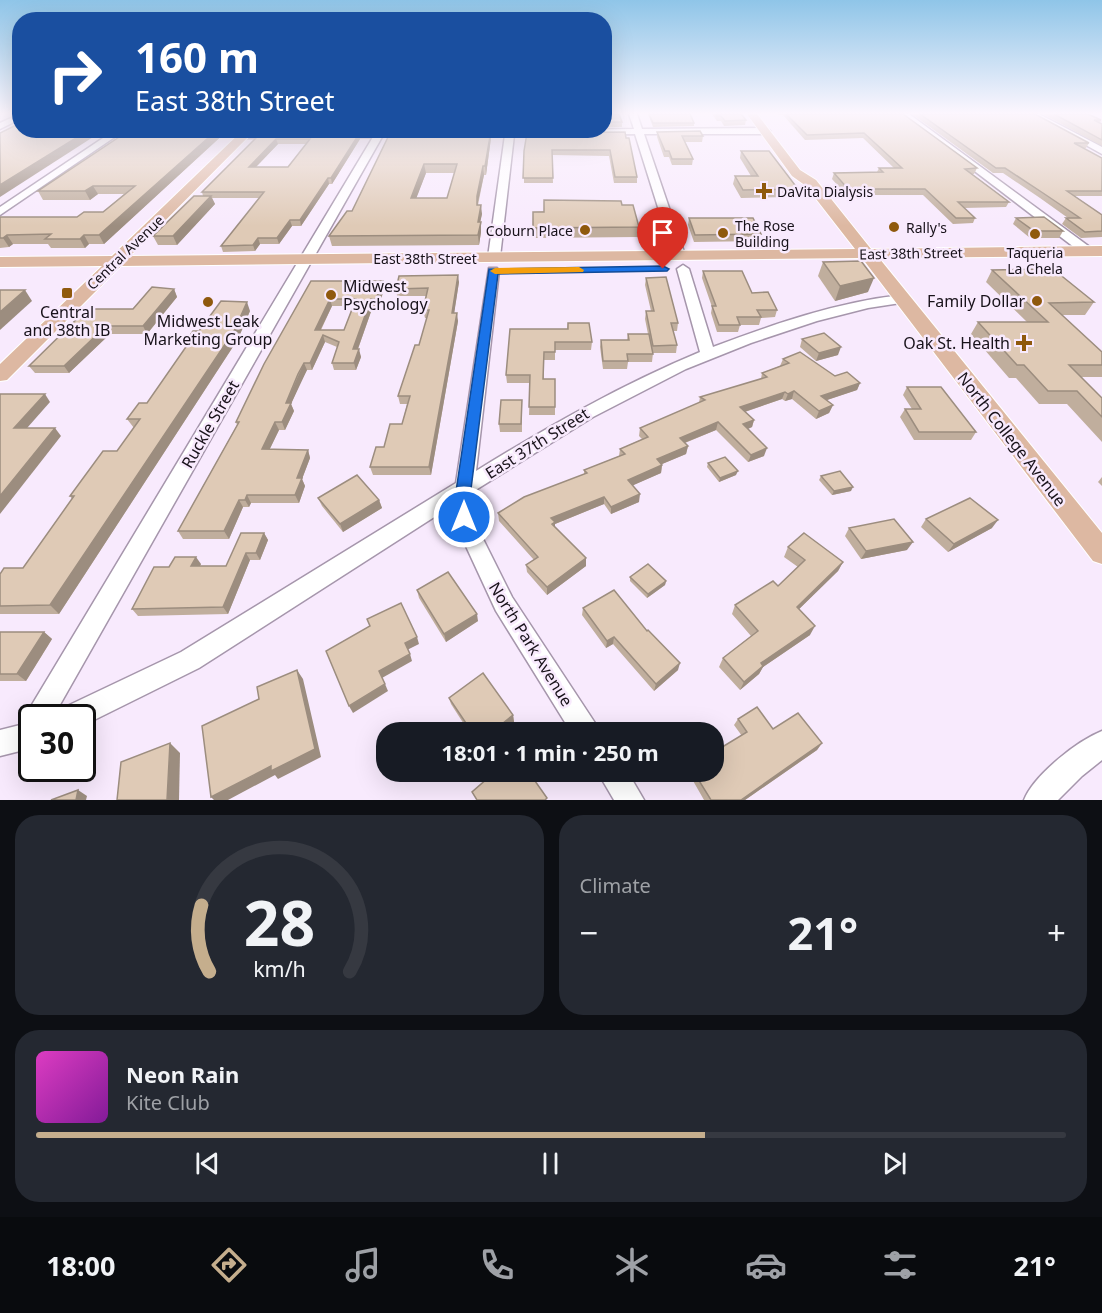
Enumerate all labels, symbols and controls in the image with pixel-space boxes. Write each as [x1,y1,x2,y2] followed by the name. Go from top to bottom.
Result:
[135,28,259,85] text: 160 m
[36,36,114,114] icon: right
[135,82,335,119] text: East 38th Street
[755,182,773,200] marker: DaVita Dialysis
[777,182,873,201] place label: DaVita Dialysis
[637,207,688,269] pin
[82,210,168,294] street label: Central Avenue
[646,216,679,249] icon: arrive
[735,216,795,251] place label: The Rose Building
[906,218,947,237] place label: Rally's
[887,220,901,234] marker: Rally's
[486,221,573,240] place label: Coburn Place
[578,223,592,237] marker: Coburn Place
[716,226,730,240] marker: The Rose Building
[1028,227,1042,241] marker: Taqueria La Chela
[859,243,963,263] street label: East 38th Street
[1007,243,1063,278] place label: Taqueria La Chela
[373,249,477,268] street label: East 38th Street
[343,275,428,315] place label: Midwest Psychology
[60,286,74,300] marker: Central and 38th IB
[324,288,338,302] marker: Midwest Psychology
[927,290,1025,312] place label: Family Dollar
[1030,294,1044,308] marker: Family Dollar
[201,295,215,309] marker: Midwest Leak Marketing Group
[24,301,110,341] place label: Central and 38th IB
[144,310,272,350] place label: Midwest Leak Marketing Group
[903,332,1010,354] place label: Oak St. Health
[1015,334,1033,352] marker: Oak St. Health
[953,367,1071,511] street label: North College Avenue
[176,376,244,472] street label: Ruckle Street
[481,402,593,484] street label: East 37th Street
[432,485,496,549] position arrow
[484,578,578,710] street label: North Park Avenue
[18,704,96,782] speed limit sign: 30
[441,737,659,767] text: 18:01 · 1 min · 250 m
[580,872,651,899] text: Climate
[244,879,315,964] text: 28
[787,902,858,963] text: 21°
[580,910,598,955] text: −
[1047,910,1066,955] text: +
[253,954,306,983] text: km/h
[126,1059,239,1089] text: Neon Rain
[126,1089,210,1116] text: Kite Club
[191,1147,224,1180] icon: previous
[534,1147,567,1180] icon: pause
[878,1147,911,1180] icon: next
[208,1244,250,1286] icon: directions
[342,1244,384,1286] icon: music
[476,1244,518,1286] icon: phone
[611,1244,653,1286] icon: climate
[745,1244,787,1286] icon: car
[879,1244,921,1286] icon: filters
[46,1247,116,1284] text: 18:00
[1013,1247,1056,1284] text: 21°

